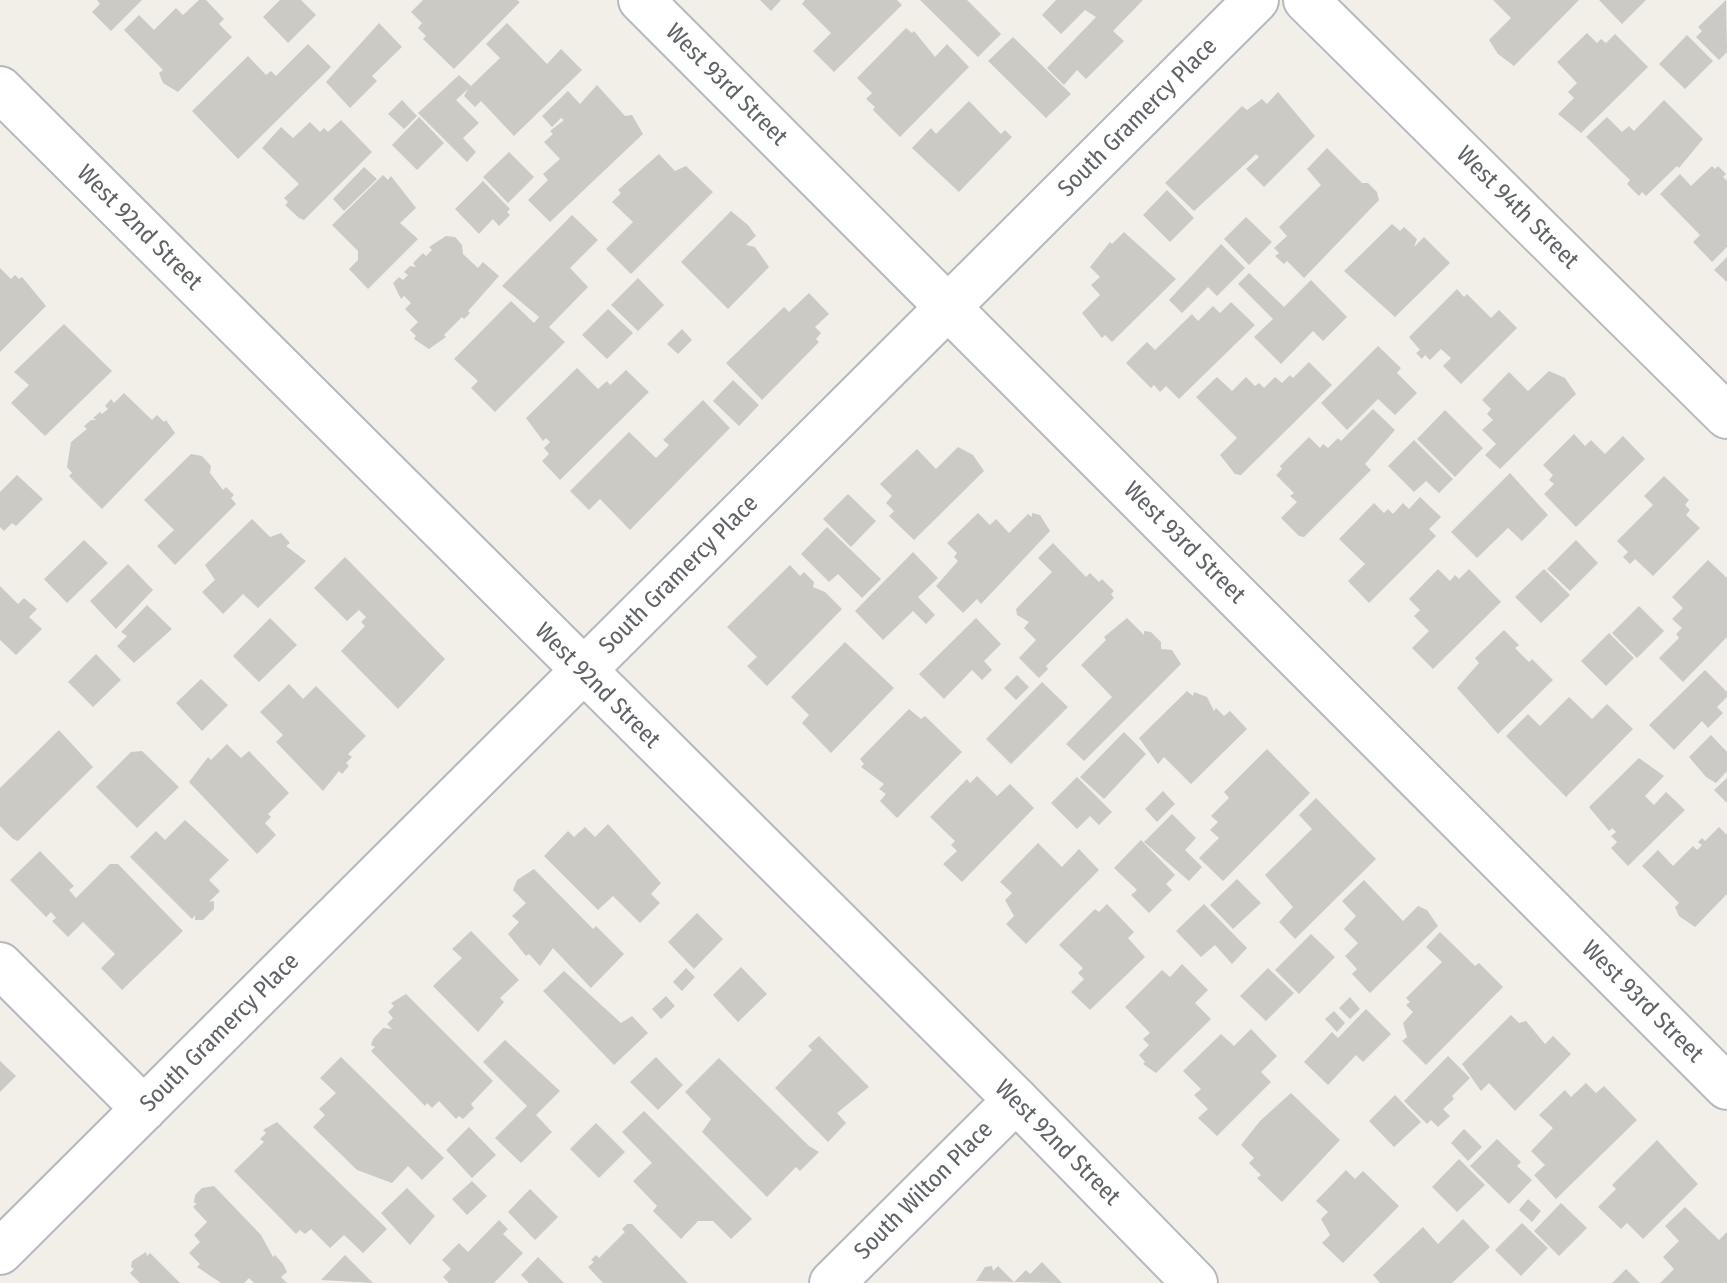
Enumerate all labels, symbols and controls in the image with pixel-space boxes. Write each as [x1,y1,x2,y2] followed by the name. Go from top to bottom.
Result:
[659,18,793,152] street label: West 93rd Street
[1053,33,1223,203] street label: South Gramercy Place
[1450,141,1584,275] street label: West 94th Street
[70,159,208,297] street label: West 92nd Street
[1117,476,1251,610] street label: West 93rd Street
[594,490,764,660] street label: South Gramercy Place
[528,617,666,755] street label: West 92nd Street
[1575,935,1709,1069] street label: West 93rd Street
[135,948,305,1118] street label: South Gramercy Place
[988,1074,1126,1212] street label: West 92nd Street
[849,1116,999,1266] street label: South Wilton Place

